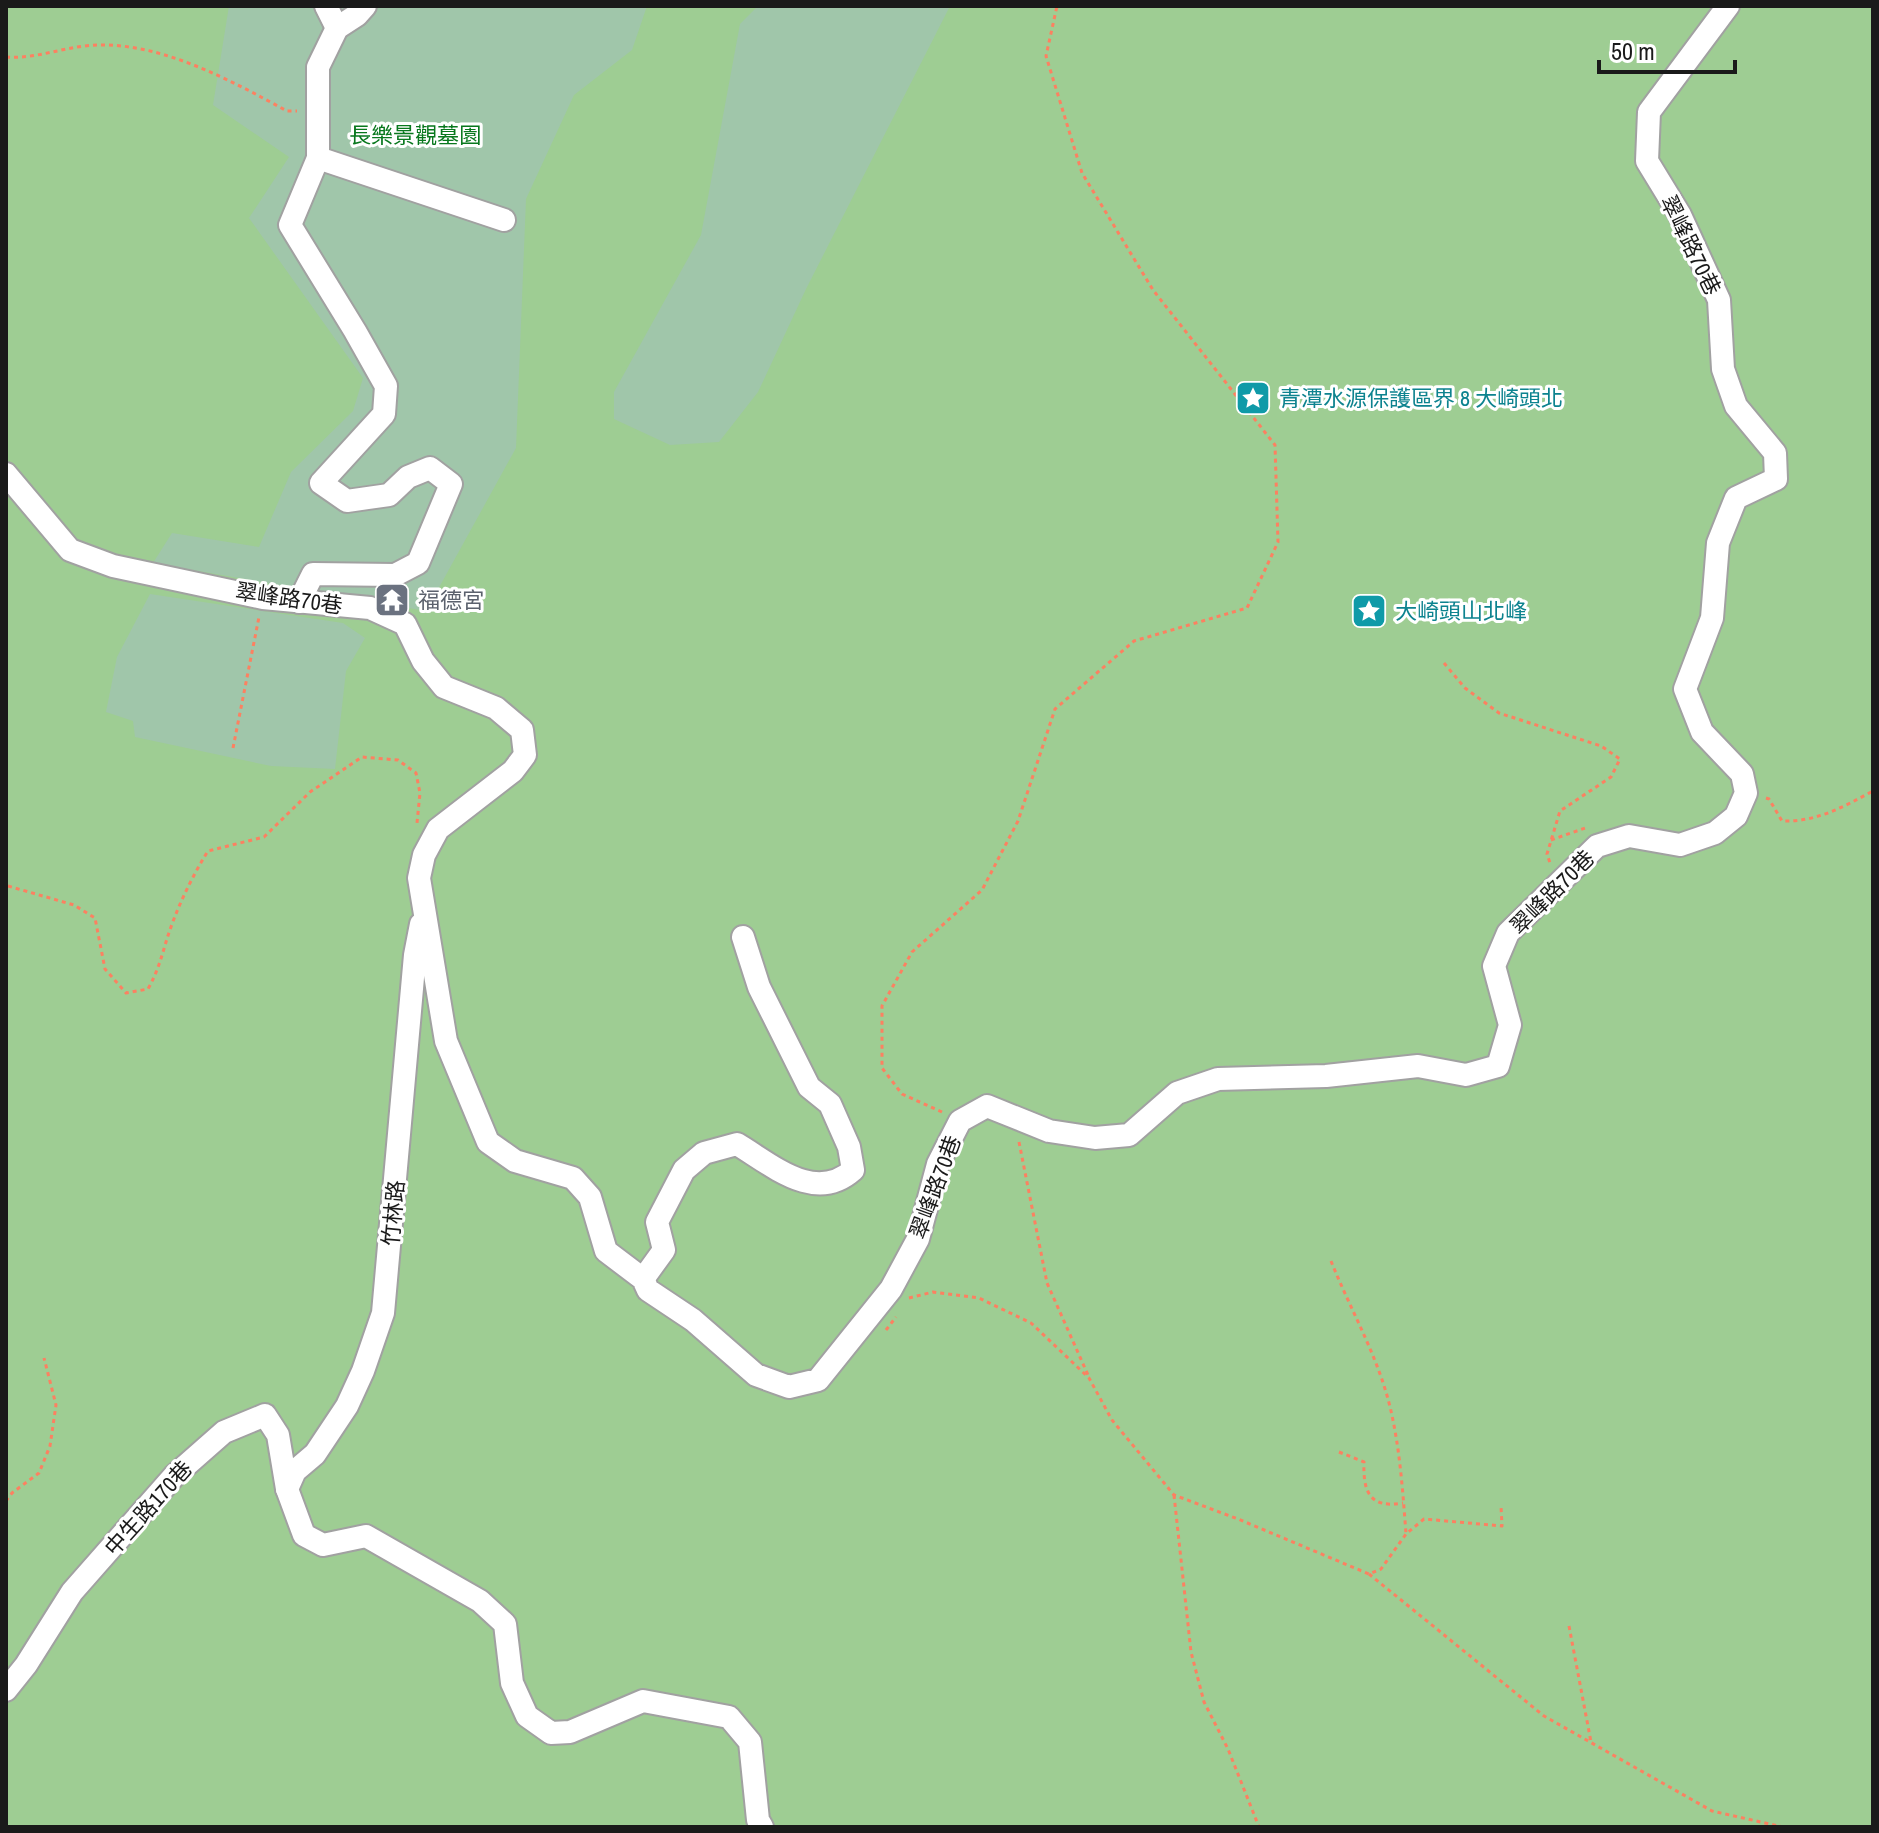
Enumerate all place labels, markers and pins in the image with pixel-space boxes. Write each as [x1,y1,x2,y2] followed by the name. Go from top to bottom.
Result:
[1234,379,1272,417] place icon: 青潭水源保護區界 8 大崎頭北
[1279,383,1563,413] place label: 青潭水源保護區界 8 大崎頭北
[373,581,411,619] temple icon: 福德宮
[418,585,484,615] place label: 福德宮
[1350,592,1388,630] place icon: 大崎頭山北峰
[1395,596,1527,626] place label: 大崎頭山北峰

